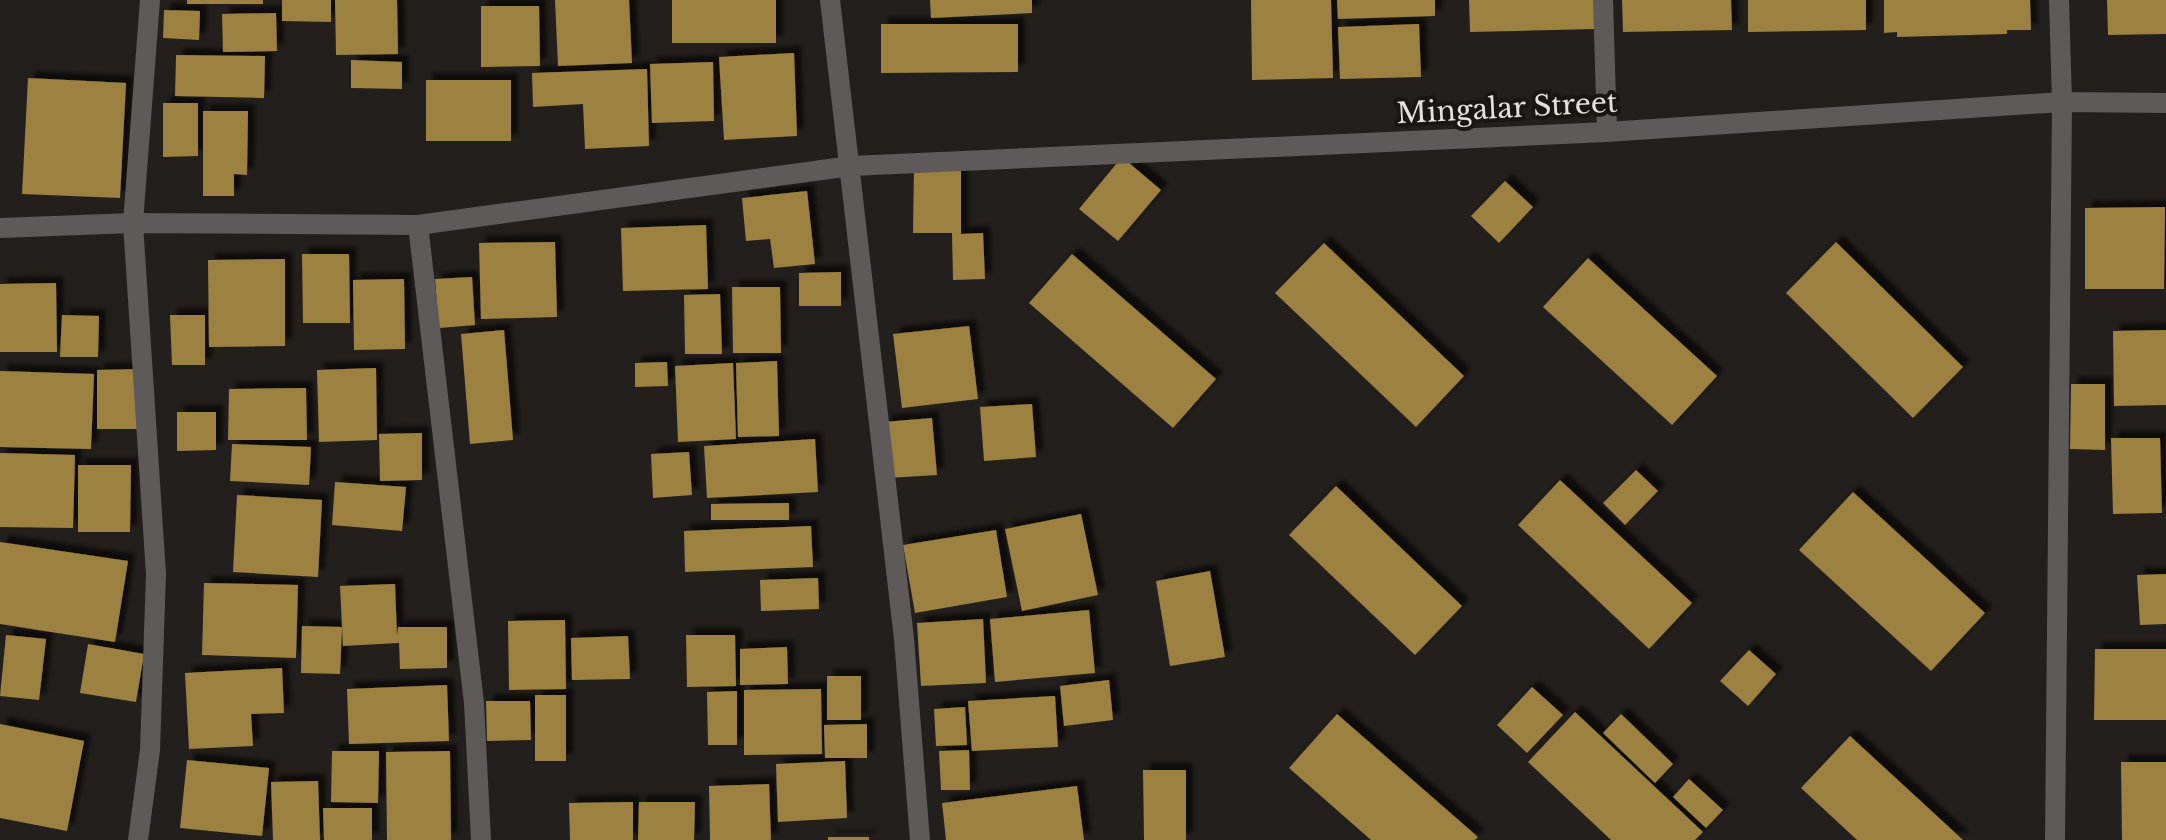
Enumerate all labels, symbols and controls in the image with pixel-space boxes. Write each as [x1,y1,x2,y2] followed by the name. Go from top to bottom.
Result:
[1396,85,1619,131] street label: Mingalar Street

